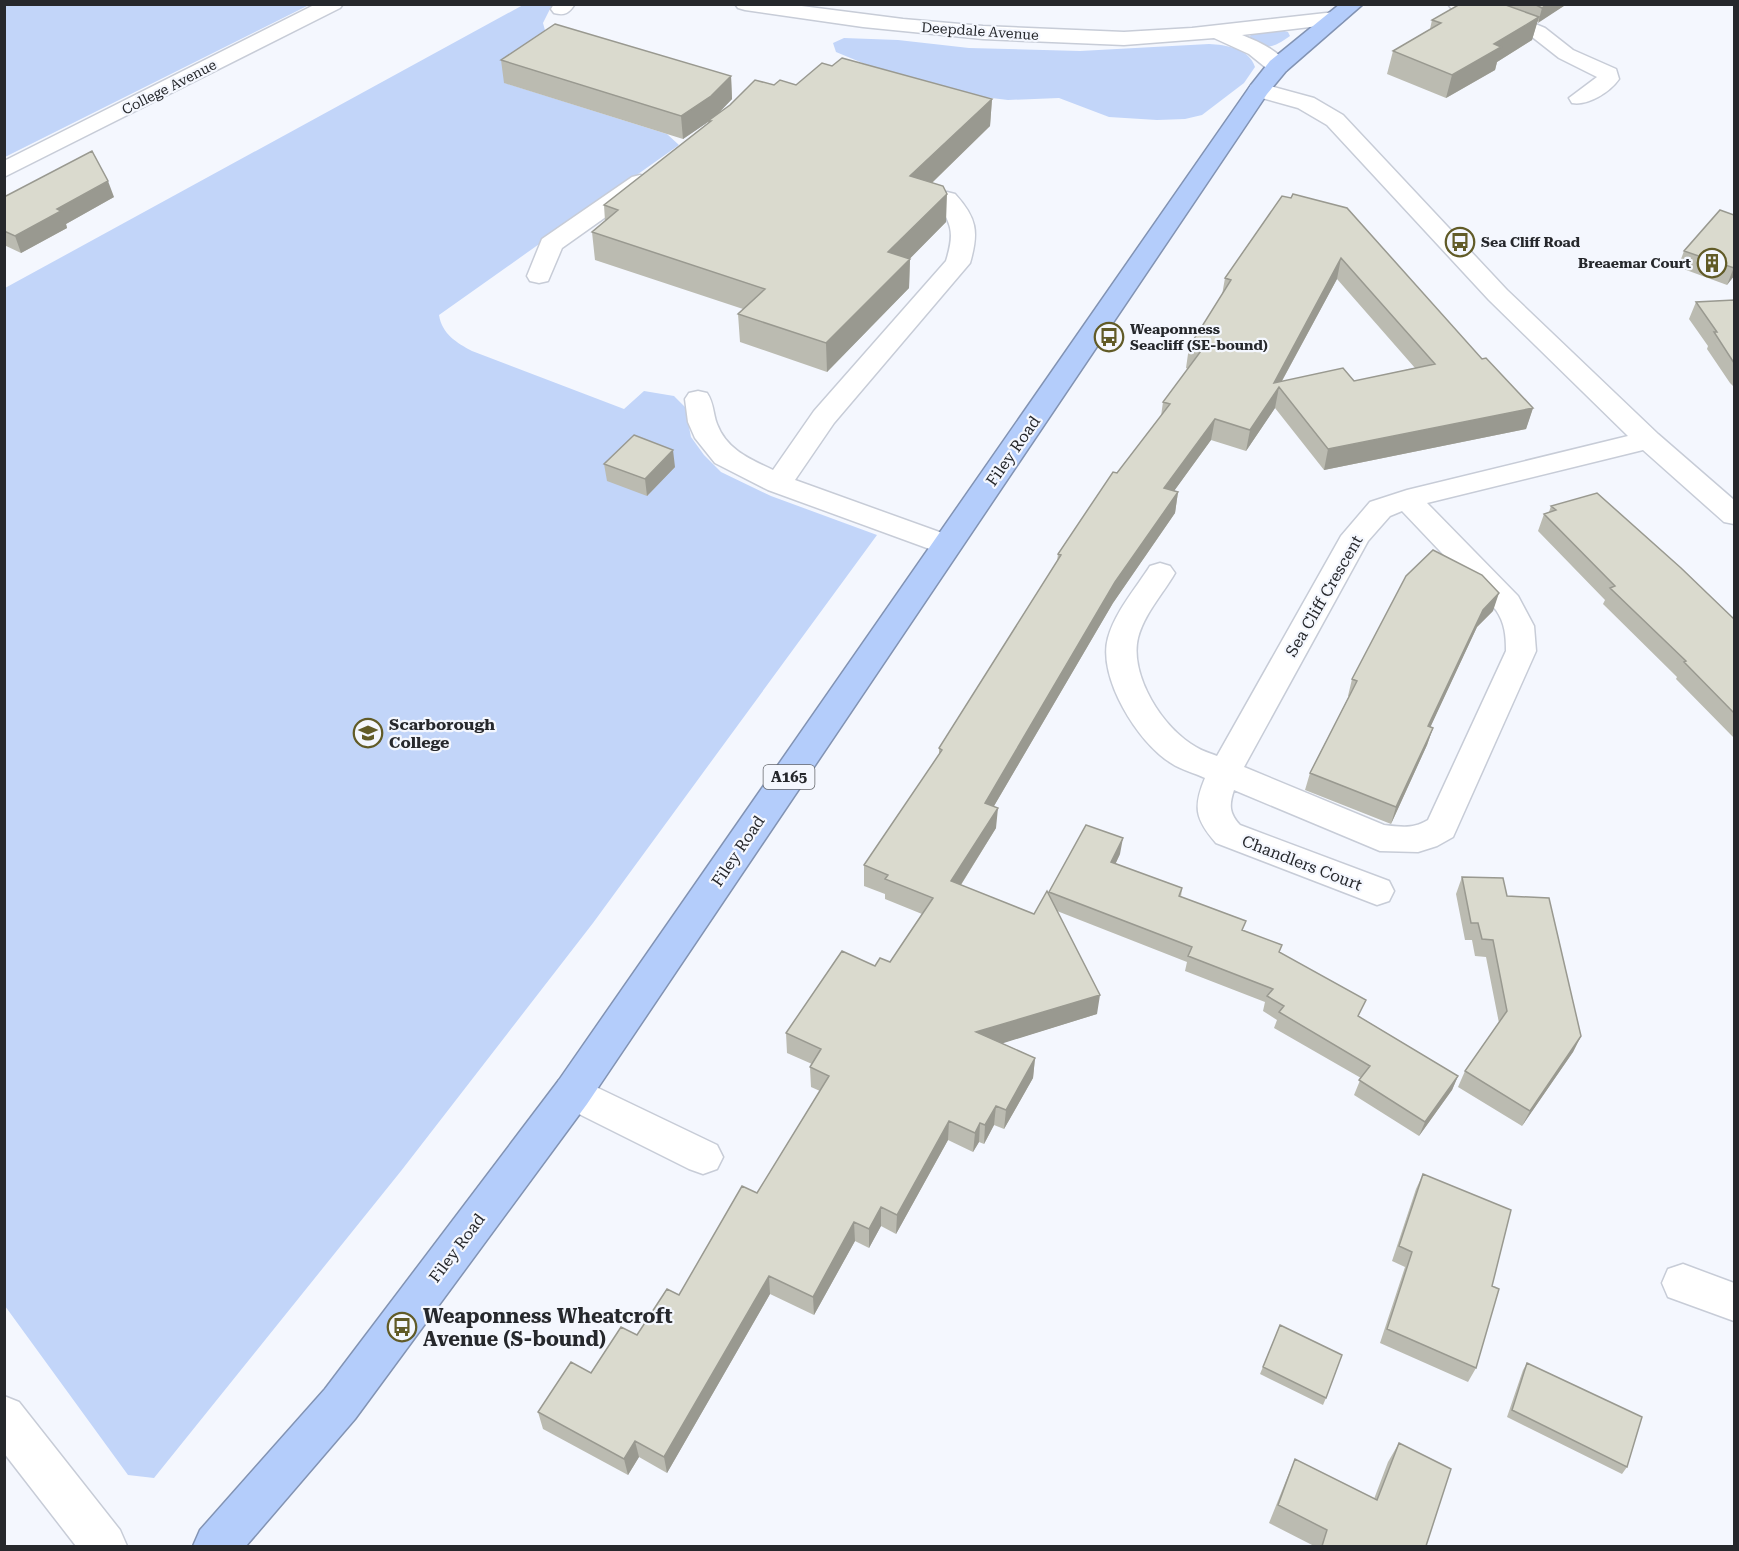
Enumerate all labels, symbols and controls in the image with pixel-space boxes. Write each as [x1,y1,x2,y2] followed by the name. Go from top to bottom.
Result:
[921,19,1040,43] street label: Deepdale Avenue
[119,56,219,118] street label: College Avenue
[1444,226,1476,258] bus stop icon: Sea Cliff Road
[1481,234,1581,250] place label: Sea Cliff Road
[1696,247,1728,279] building icon: Breaemar Court
[1578,255,1691,271] place label: Breaemar Court
[1093,321,1125,353] bus stop icon: Weaponness Seacliff (SE-bound)
[1130,321,1268,353] place label: Weaponness Seacliff (SE-bound)
[982,412,1044,490] street label: Filey Road
[1282,532,1367,660] street label: Sea Cliff Crescent
[389,715,495,752] place label: Scarborough College
[352,717,384,749] school or university icon: Scarborough College
[764,765,814,789] road number: A165
[707,812,769,890] street label: Filey Road
[1239,831,1365,895] street label: Chandlers Court
[425,1210,489,1286] street label: Filey Road
[423,1304,673,1351] place label: Weaponness Wheatcroft Avenue (S-bound)
[386,1311,418,1343] bus stop icon: Weaponness Wheatcroft Avenue (S-bound)

